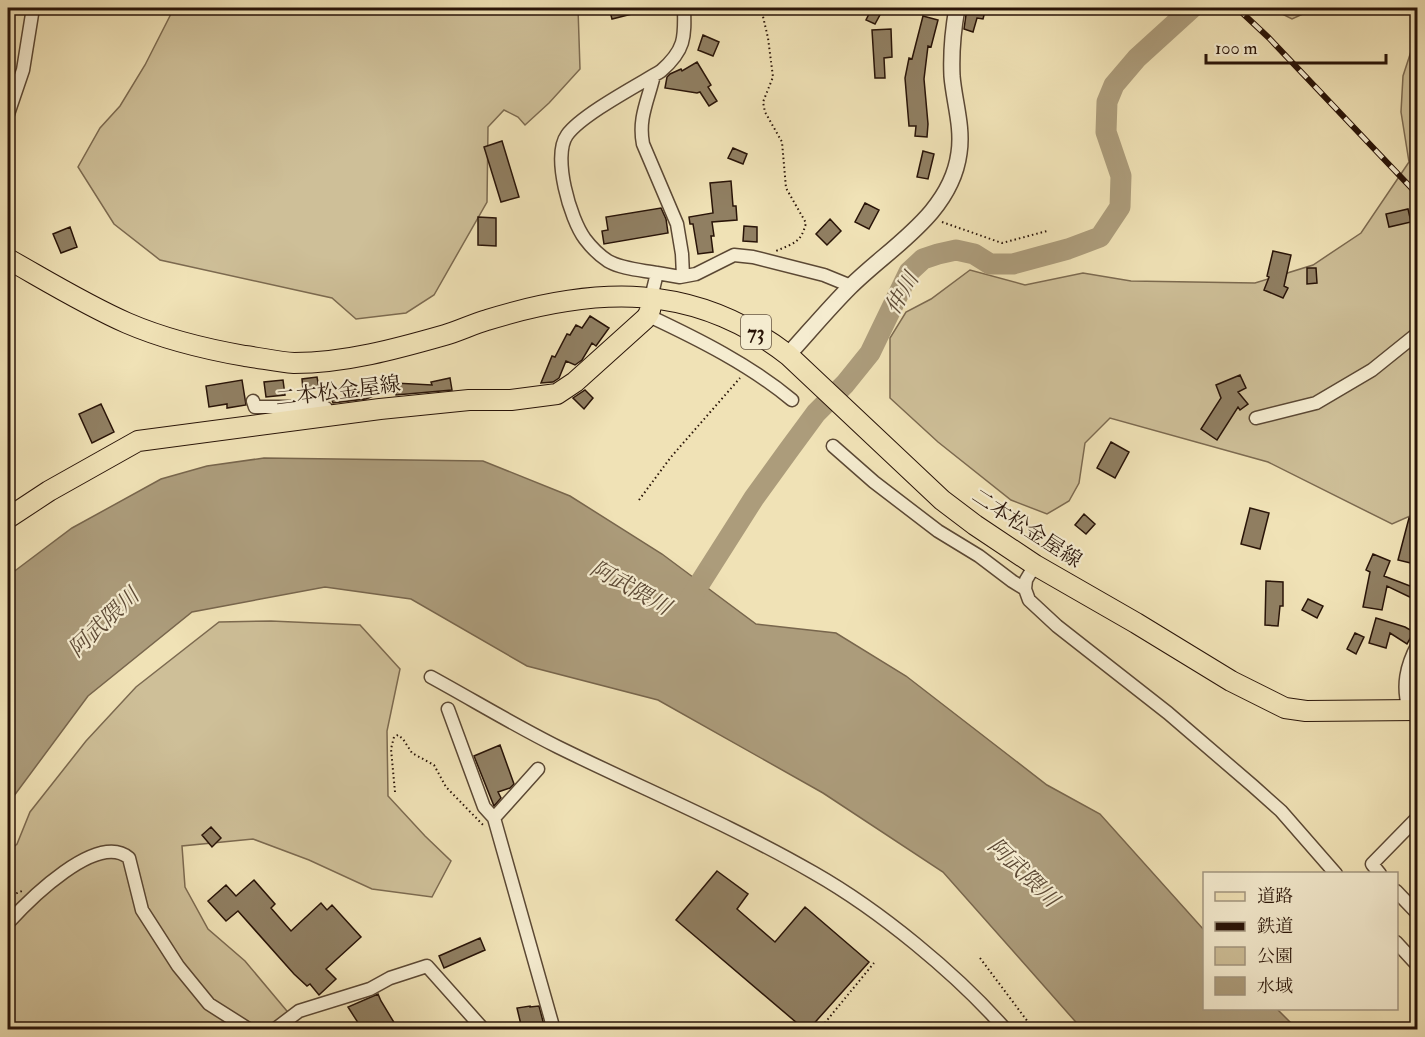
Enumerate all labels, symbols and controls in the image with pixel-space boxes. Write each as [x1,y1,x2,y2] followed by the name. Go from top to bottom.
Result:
[1206,27,1386,65] scale bar
[1215,37,1258,60] text: 100 m
[879,266,926,320] water label: 仲川
[741,315,771,349] road number: 73
[274,370,402,413] street label: 二本松金屋線
[967,483,1087,574] street label: 二本松金屋線
[585,554,678,622] water label: 阿武隈川
[62,581,147,663] water label: 阿武隈川
[982,832,1066,915] water label: 阿武隈川
[1203,872,1398,1010] legend
[1257,885,1293,908] text: 道路
[1257,915,1293,938] text: 鉄道
[1257,945,1293,968] text: 公園
[1257,975,1293,998] text: 水域

